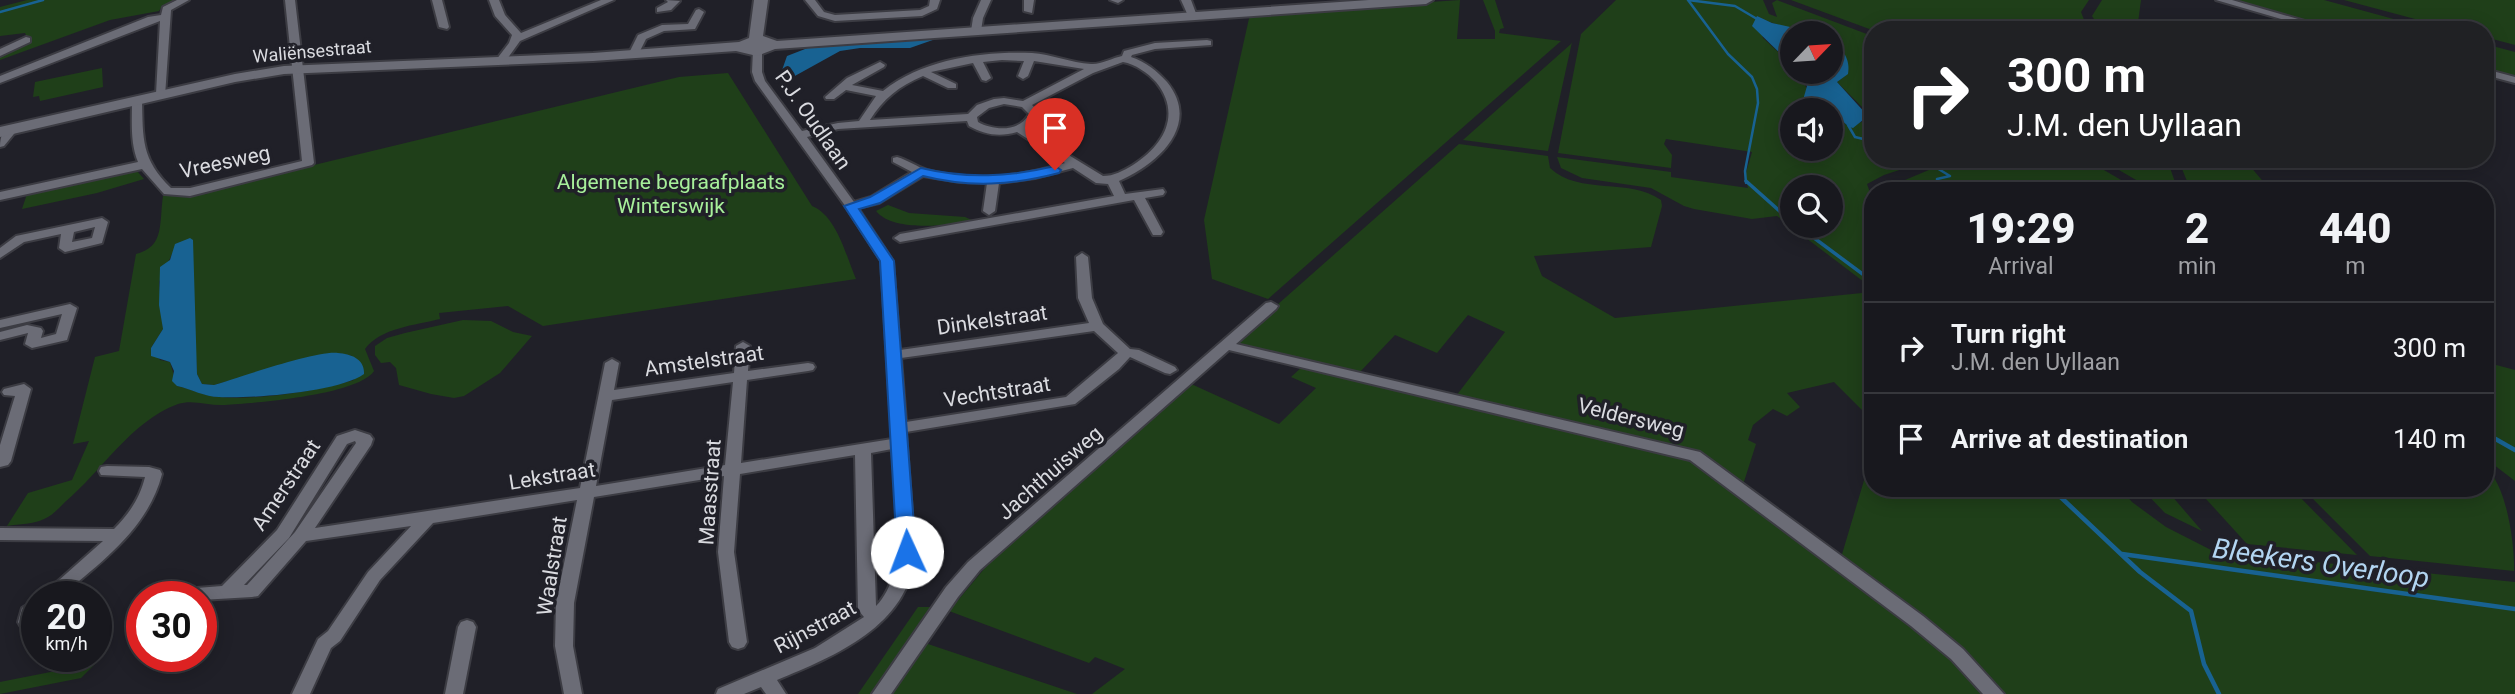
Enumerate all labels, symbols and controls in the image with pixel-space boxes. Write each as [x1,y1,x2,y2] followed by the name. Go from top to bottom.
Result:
[1780,21,1843,84] north arrow
[1780,21,1843,238] map controls
[252,35,372,67] street label: Waliënsestraat
[2007,47,2146,104] text: 300 m
[1892,49,1983,140] icon: right
[770,66,856,174] street label: P.J. Oudlaan
[1025,98,1085,170] pin
[1780,98,1843,161] button: sound
[2007,106,2242,144] text: J.M. den Uyllaan
[1036,109,1074,147] icon: arrive
[178,141,272,183] street label: Vreesweg
[557,170,785,218] park label: Algemene begraafplaats Winterswijk
[1780,175,1843,238] button: search
[1966,204,2076,253] text: 19:29
[2185,204,2209,253] text: 2
[2319,204,2392,253] text: 440
[1988,253,2054,280] text: Arrival
[2178,253,2216,280] text: min
[2345,253,2365,280] text: m
[935,300,1049,340] street label: Dinkelstraat
[1951,319,2066,349] text: Turn right
[1892,329,1930,367] icon: right
[2393,333,2466,363] text: 300 m
[643,341,765,381] street label: Amstelstraat
[1951,349,2120,376] text: J.M. den Uyllaan
[942,372,1052,412] street label: Vechtstraat
[1575,393,1687,443] street label: Veldersweg
[1892,420,1930,458] icon: arrive
[993,421,1107,525] street label: Jachthuisweg
[1951,424,2188,454] text: Arrive at destination
[2393,424,2466,454] text: 140 m
[247,435,325,535] street label: Amerstraat
[694,438,726,546] street label: Maasstraat
[507,457,597,495] street label: Lekstraat
[532,514,572,617] street label: Waalstraat
[870,515,944,589] position arrow
[2211,531,2431,595] water label: Bleekers Overloop
[126,581,217,672] speed limit sign: 30
[770,596,860,658] street label: Rijnstraat
[46,597,87,638] text: 20
[45,633,88,654] text: km/h

